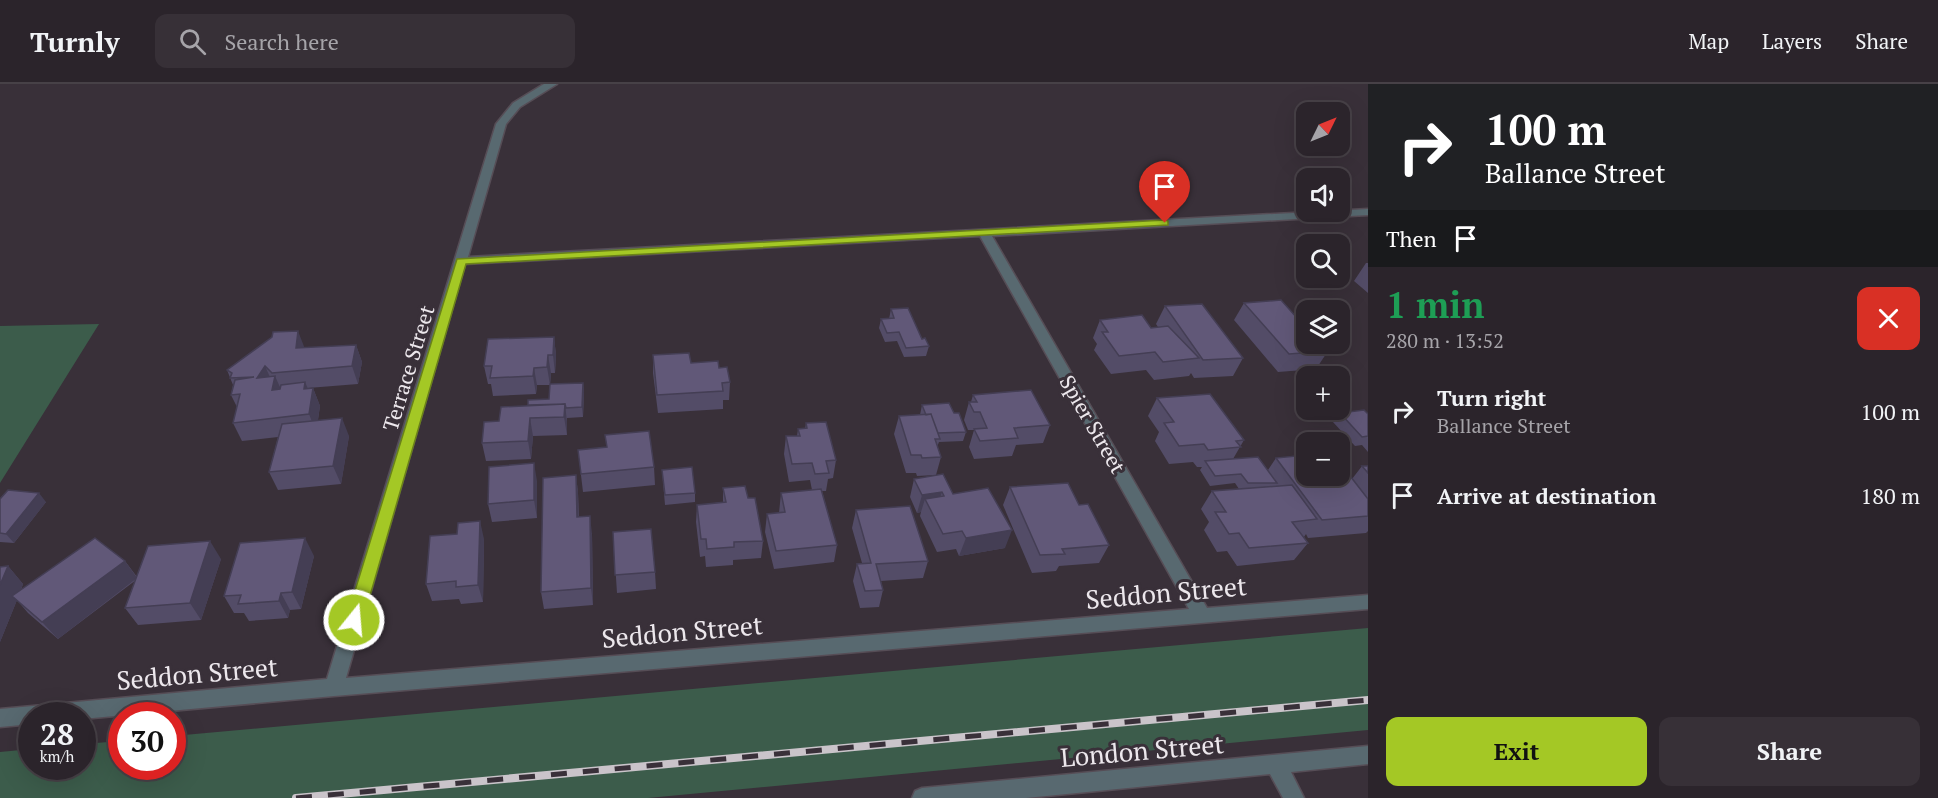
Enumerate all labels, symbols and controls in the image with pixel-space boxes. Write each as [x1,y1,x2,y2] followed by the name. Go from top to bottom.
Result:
[155,14,575,68] search box
[30,23,119,60] text: Turnly
[176,25,209,58] icon: search
[224,27,339,56] text: Search here
[1688,27,1729,55] text: Map
[1762,27,1822,55] text: Layers
[1855,27,1908,55] text: Share
[1485,101,1606,157] text: 100 m
[1296,102,1350,156] north arrow
[1296,102,1350,486] map controls
[1386,108,1464,186] icon: right
[1485,155,1665,191] text: Ballance Street
[1139,161,1190,223] pin
[1296,168,1350,222] button: sound
[1148,170,1181,203] icon: arrive
[1449,222,1482,255] icon: arrive
[1386,224,1437,253] text: Then
[1296,234,1350,288] button: search
[1386,281,1484,328] text: 1 min
[1857,287,1920,350] button: close
[1296,300,1350,354] button: layers
[376,302,440,434] street label: Terrace Street
[1386,327,1504,354] text: 280 m · 13:52
[1296,366,1350,420] button: +
[1054,370,1133,478] street label: Spier Street
[1437,383,1546,412] text: Turn right
[1386,395,1419,428] icon: right
[1860,397,1920,426] text: 100 m
[1437,412,1571,439] text: Ballance Street
[1296,432,1350,486] button: −
[1386,479,1419,512] icon: arrive
[1437,481,1656,510] text: Arrive at destination
[1860,481,1920,510] text: 180 m
[1084,568,1248,616] street label: Seddon Street
[322,588,386,652] position arrow
[600,607,764,655] street label: Seddon Street
[115,649,279,697] street label: Seddon Street
[108,702,186,780] speed limit sign: 30
[40,714,74,754] text: 28
[1386,717,1647,786] button: Exit
[1659,717,1920,786] button: Share
[1059,726,1226,774] street label: London Street
[40,746,74,766] text: km/h

